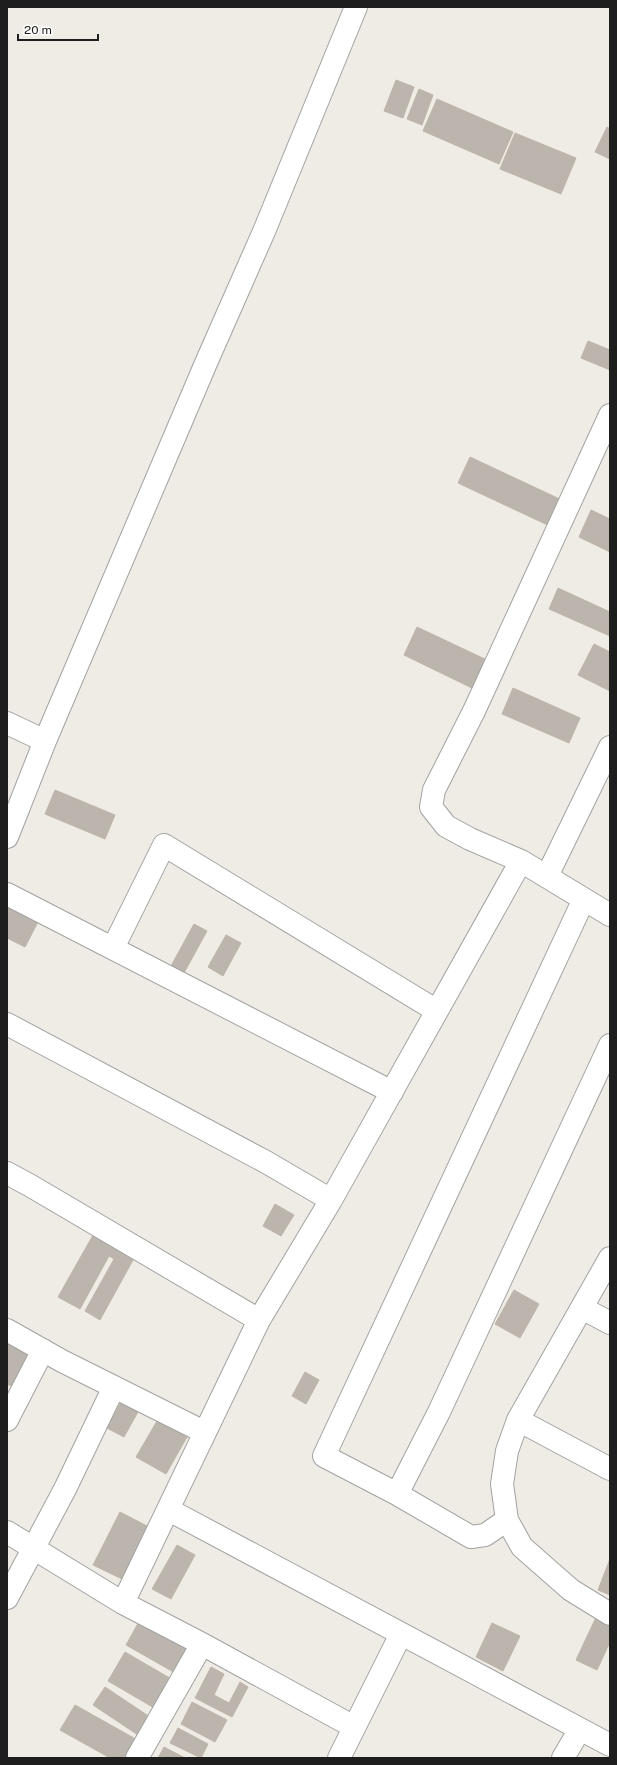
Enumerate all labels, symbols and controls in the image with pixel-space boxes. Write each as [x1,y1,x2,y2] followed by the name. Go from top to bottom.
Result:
[18,16,98,42] scale bar
[24,23,52,37] text: 20 m

